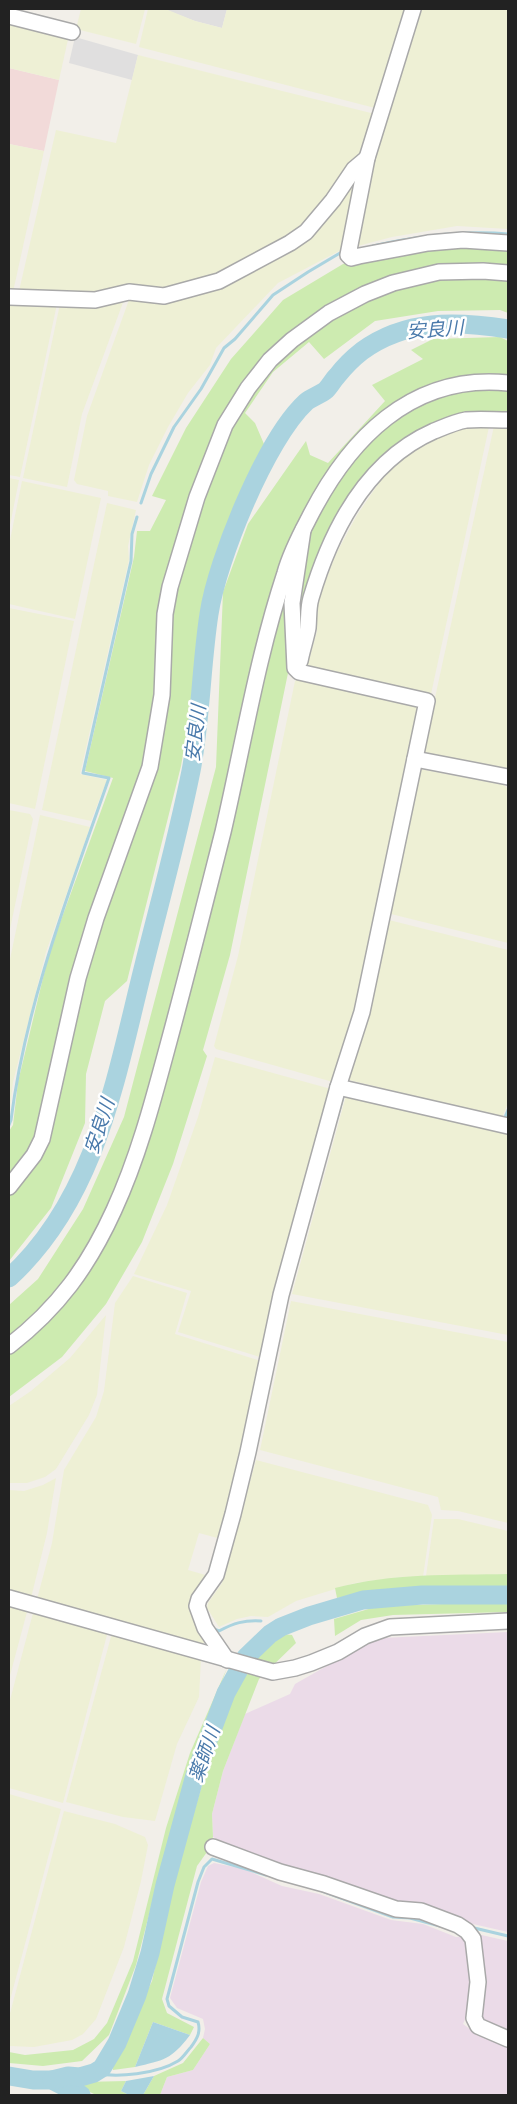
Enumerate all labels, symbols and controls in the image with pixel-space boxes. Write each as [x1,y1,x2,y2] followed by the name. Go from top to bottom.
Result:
[406,317,466,343] water label: 安良川
[182,702,211,763] water label: 安良川
[81,1094,120,1157] water label: 安良川
[185,1722,225,1785] water label: 薬師川

